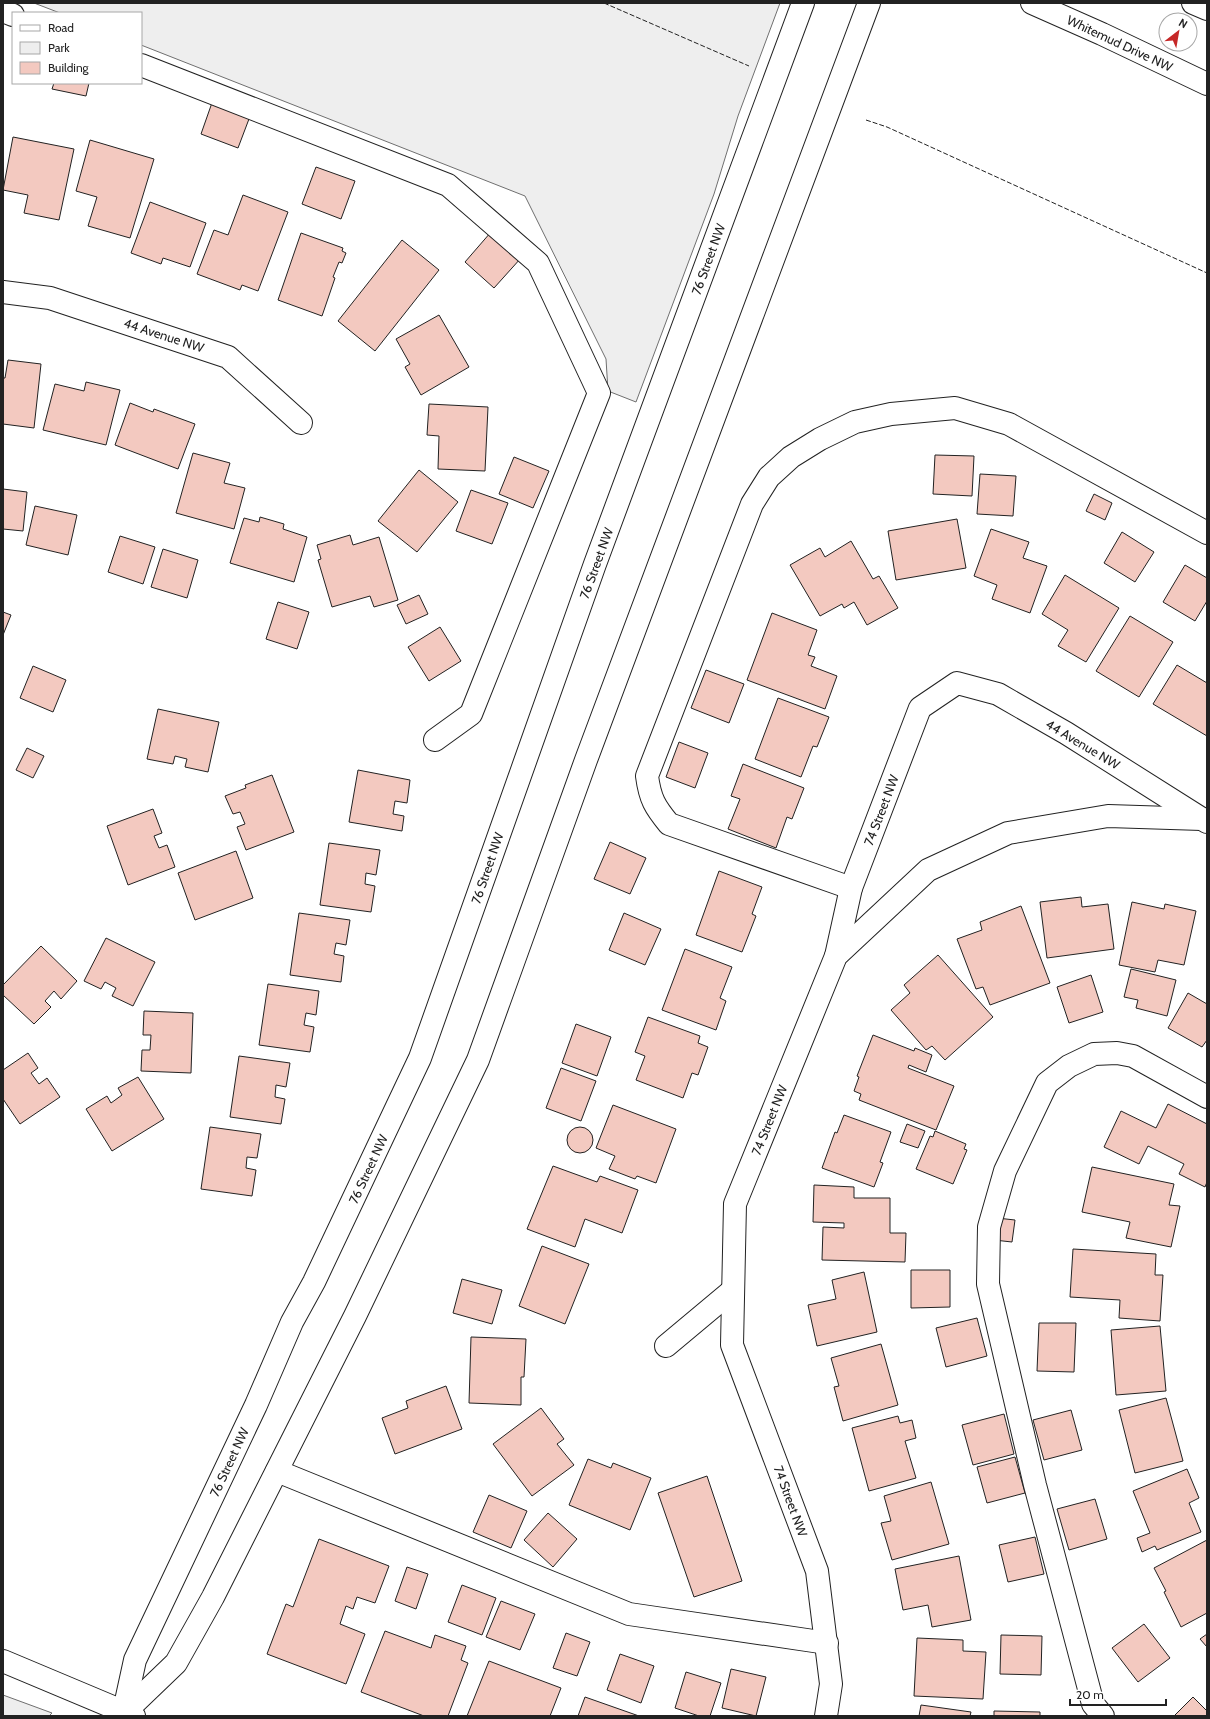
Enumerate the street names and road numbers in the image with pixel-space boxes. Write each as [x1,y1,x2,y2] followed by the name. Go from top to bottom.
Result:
[1065,11,1176,75] street label: Whitemud Drive NW
[688,221,728,297] street label: 76 Street NW
[122,314,207,356] street label: 44 Avenue NW
[576,525,616,601] street label: 76 Street NW
[1043,716,1124,773] street label: 44 Avenue NW
[860,772,902,848] street label: 74 Street NW
[467,830,507,906] street label: 76 Street NW
[748,1082,791,1157] street label: 74 Street NW
[345,1131,391,1206] street label: 76 Street NW
[206,1424,252,1499] street label: 76 Street NW
[771,1463,811,1539] street label: 74 Street NW

